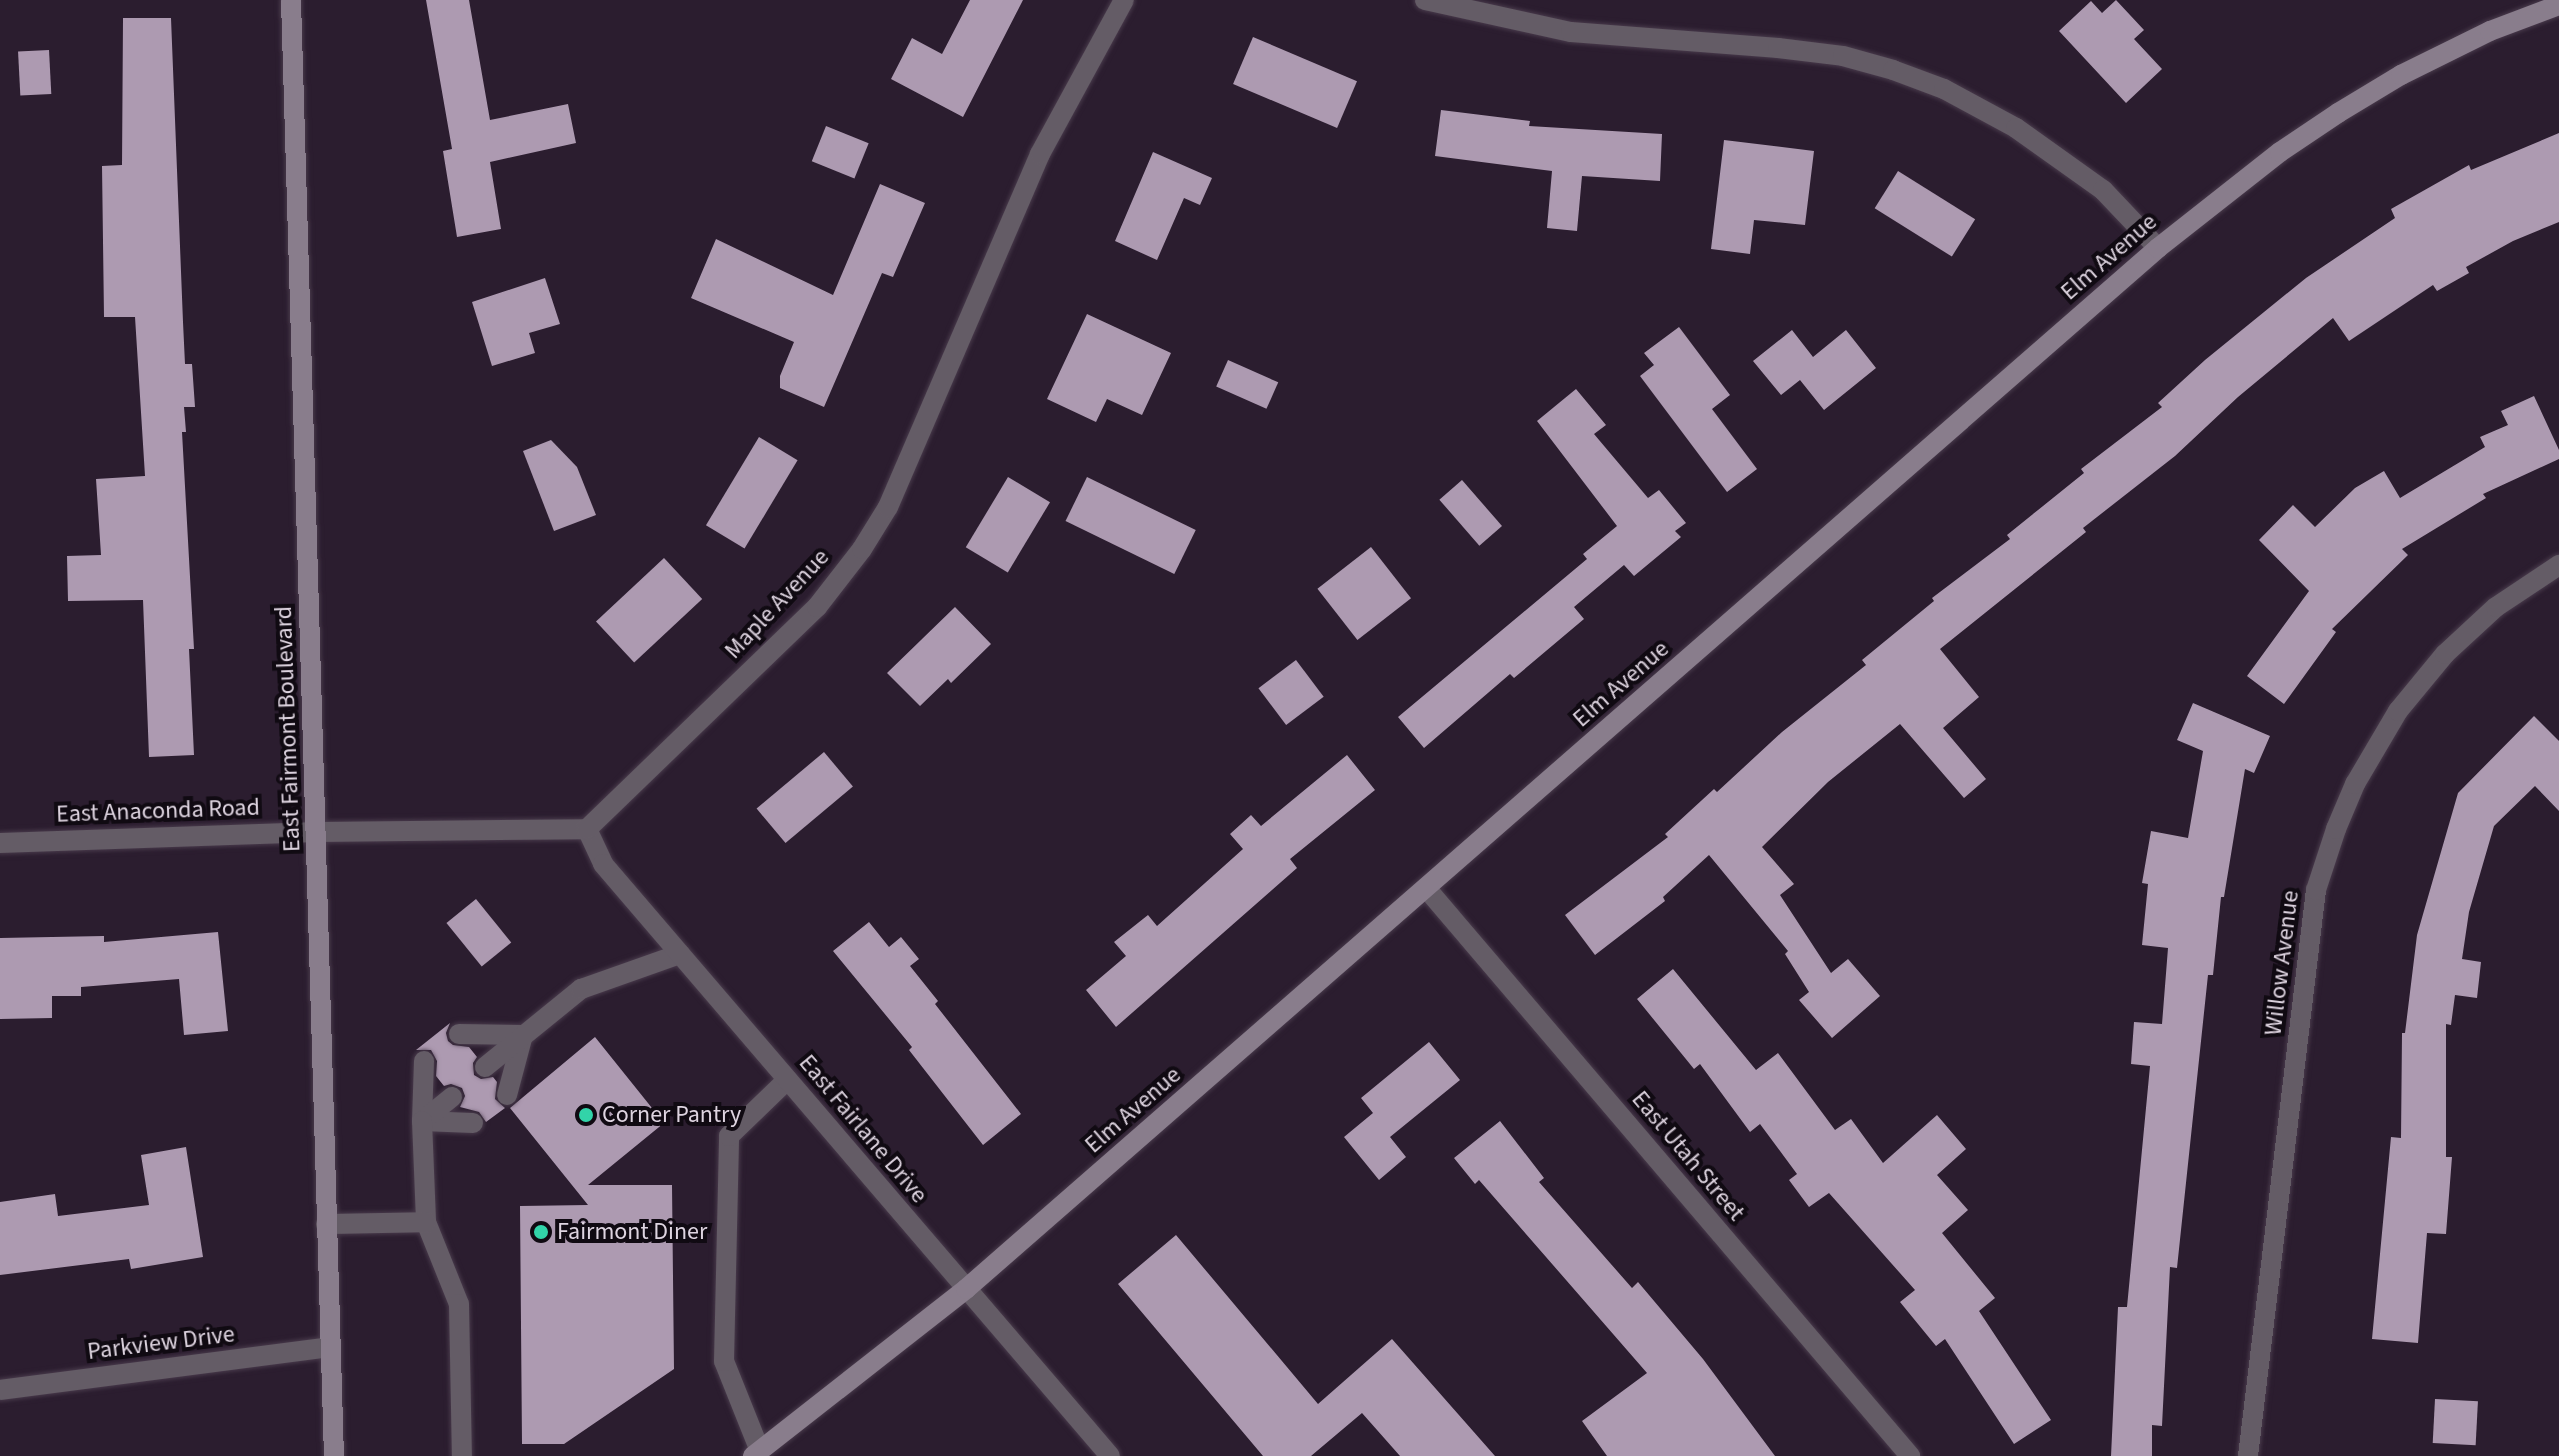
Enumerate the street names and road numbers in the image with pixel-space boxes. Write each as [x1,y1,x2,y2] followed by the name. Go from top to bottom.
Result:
[2055,208,2163,306] street label: Elm Avenue
[719,543,835,665] street label: Maple Avenue
[269,606,307,852] street label: East Fairmont Boulevard
[1567,635,1675,733] street label: Elm Avenue
[56,793,260,829] street label: East Anaconda Road
[2259,889,2305,1037] street label: Willow Avenue
[793,1049,933,1209] street label: East Fairlane Drive
[1079,1061,1187,1159] street label: Elm Avenue
[1625,1085,1751,1227] street label: East Utah Street
[86,1320,236,1366] street label: Parkview Drive

